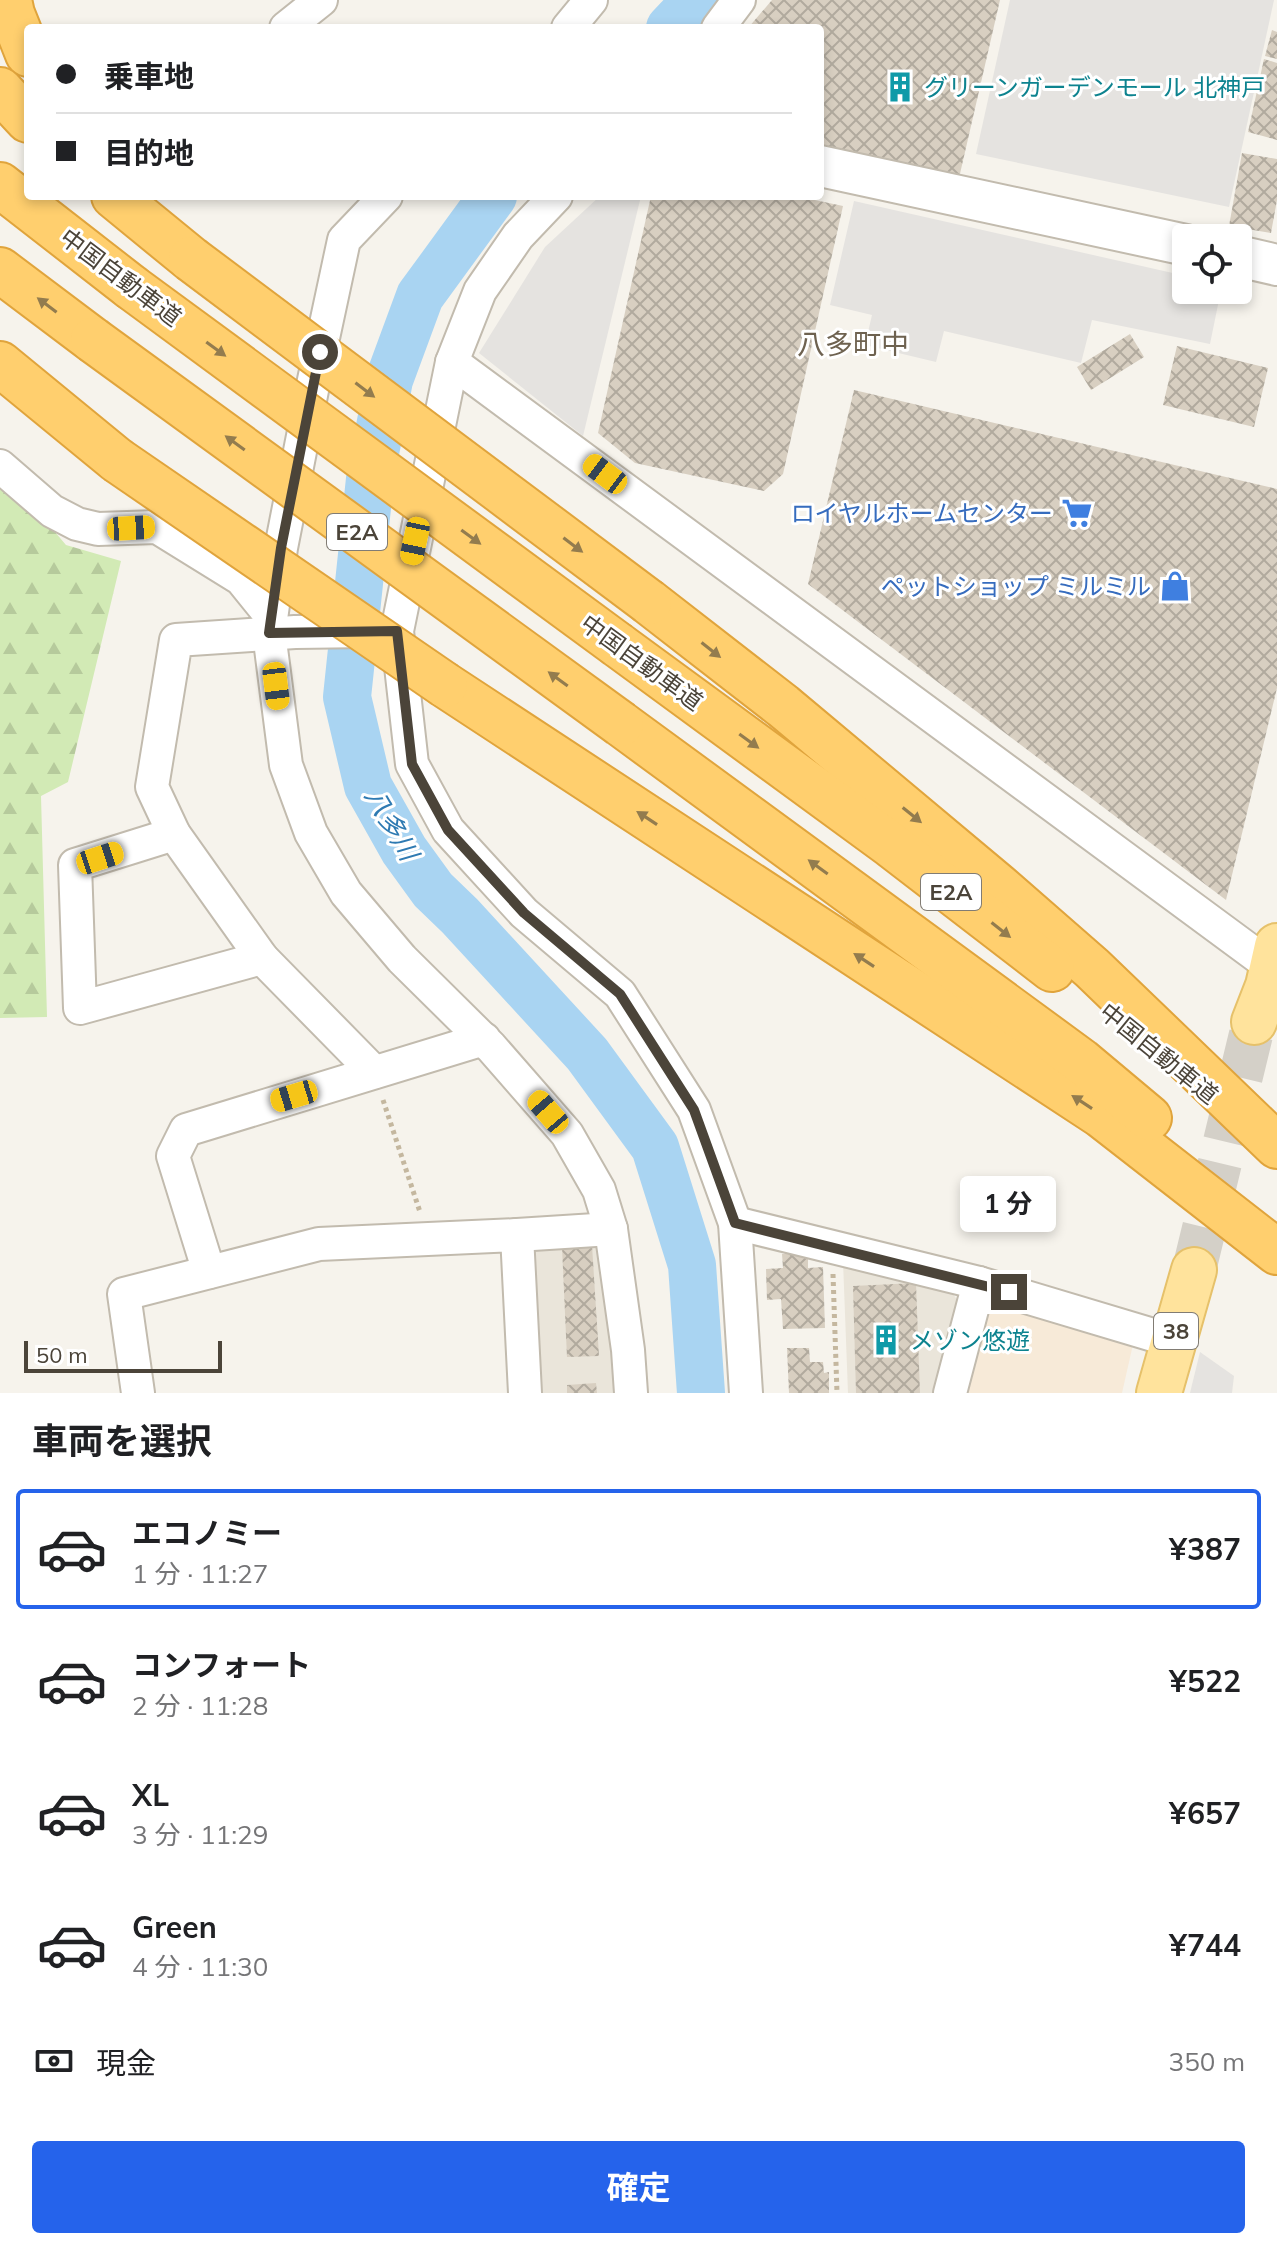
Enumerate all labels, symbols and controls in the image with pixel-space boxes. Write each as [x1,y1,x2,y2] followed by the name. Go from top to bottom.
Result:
[104,57,194,95] text: 乗車地
[883,70,917,104] building icon: グリーンガーデンモール 北神戸
[924,72,1265,102] place label: グリーンガーデンモール 北神戸
[104,134,194,172] text: 目的地
[54,222,188,332] street label: 中国自動車道
[1172,224,1252,304] map controls
[1172,224,1252,304] button: locate
[36,297,58,313] one-way arrow
[797,326,909,361] district label: 八多町中
[302,334,338,370] route start
[206,341,227,357] one-way arrow
[355,381,376,397] one-way arrow
[224,435,246,451] one-way arrow
[579,450,631,498] car
[1060,496,1094,530] supermarket icon: ロイヤルホームセンター
[790,498,1053,528] place label: ロイヤルホームセンター
[327,514,387,550] road number: E2A
[106,515,156,541] car
[398,515,432,567] car
[461,528,481,544] one-way arrow
[563,537,584,553] one-way arrow
[1158,569,1192,603] shop icon: ペットショップ ミルミル
[881,571,1151,601] place label: ペットショップ ミルミル
[575,608,709,716] street label: 中国自動車道
[701,642,721,658] one-way arrow
[261,661,291,711] car
[548,671,569,687] one-way arrow
[738,732,759,748] one-way arrow
[358,782,427,869] water label: 八多川
[902,806,922,823] one-way arrow
[636,810,657,825] one-way arrow
[73,839,127,877] car
[807,859,829,875] one-way arrow
[921,874,981,910] road number: E2A
[991,922,1012,938] one-way arrow
[854,953,875,968] one-way arrow
[1094,996,1224,1110] street label: 中国自動車道
[268,1078,320,1114] car
[523,1086,573,1138] car
[1071,1096,1093,1110] one-way arrow
[961,1176,1057,1232] callout: 1 分
[984,1187,1032,1220] text: 1 分
[991,1274,1027,1310] route end
[1154,1313,1198,1349] road number: 38
[869,1323,903,1357] building icon: メゾン悠遊
[910,1325,1030,1355] place label: メゾン悠遊
[24,1337,222,1373] scale bar
[36,1341,87,1369] text: 50 m
[32,1418,212,1463] text: 車両を選択
[36,1513,108,1585] icon: car
[132,1514,282,1552] text: エコノミー
[1169,1530,1241,1568] text: ¥387
[132,1557,268,1590] text: 1 分 · 11:27
[36,1645,108,1717] icon: car
[132,1646,311,1684] text: コンフォート
[1169,1662,1241,1700] text: ¥522
[132,1689,268,1722] text: 2 分 · 11:28
[132,1776,169,1814] text: XL
[36,1777,108,1849] icon: car
[1169,1794,1241,1832] text: ¥657
[132,1818,268,1851] text: 3 分 · 11:29
[132,1908,217,1946] text: Green
[36,1909,108,1981] icon: car
[1169,1926,1241,1964] text: ¥744
[132,1950,268,1983] text: 4 分 · 11:30
[32,2039,76,2083] icon: cash
[96,2044,156,2082] text: 現金
[1169,2045,1245,2078] text: 350 m
[32,2141,1245,2233] button: 確定

